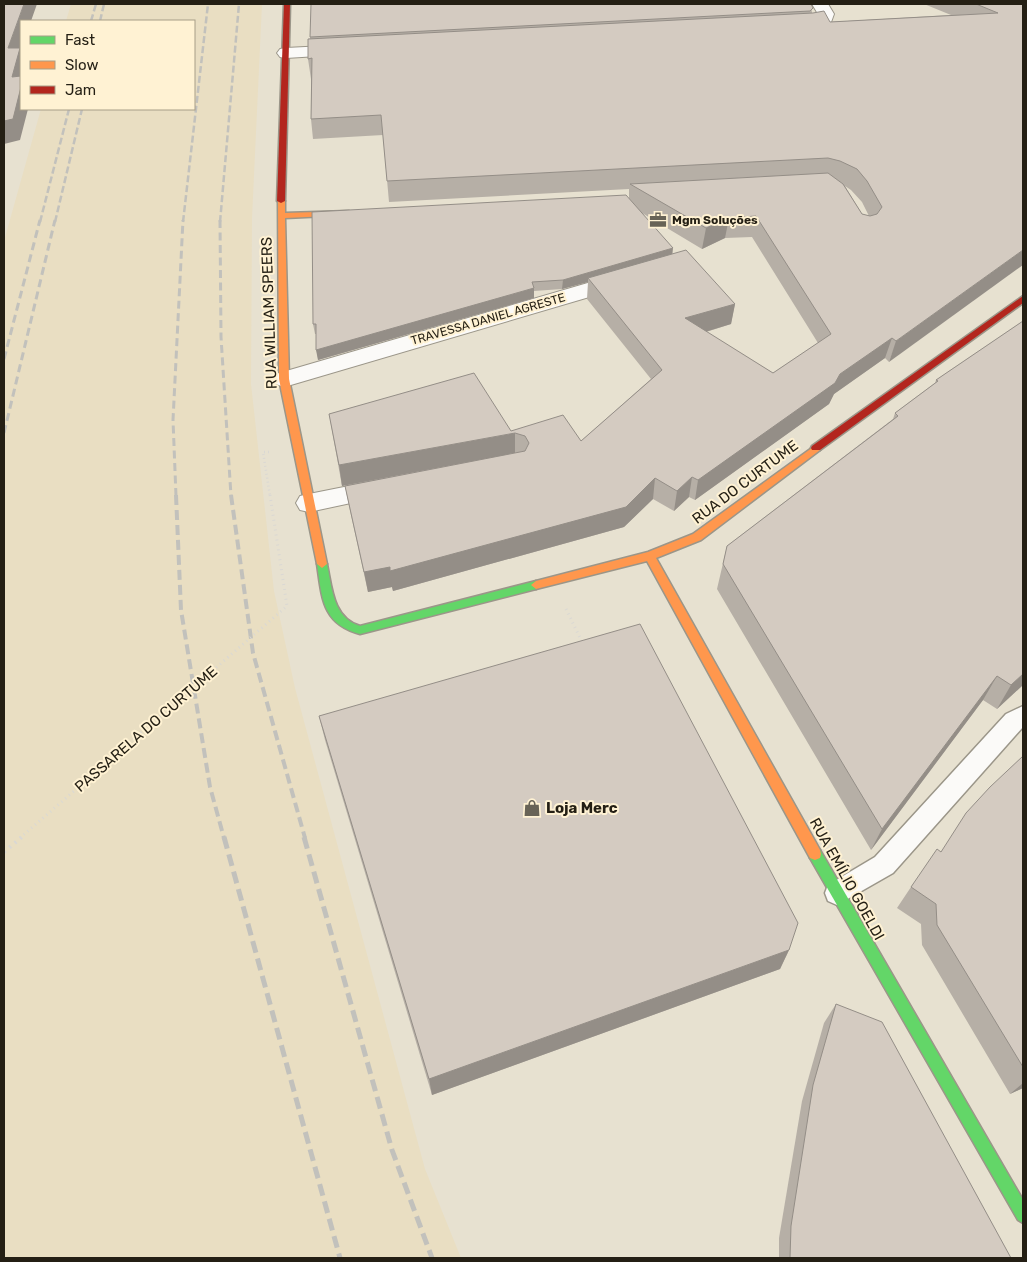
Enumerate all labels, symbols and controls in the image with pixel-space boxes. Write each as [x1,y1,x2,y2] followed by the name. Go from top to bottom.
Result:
[20,20,195,110] legend
[65,31,95,49] text: Fast
[65,56,98,74] text: Slow
[65,81,96,99] text: Jam
[648,210,668,230] office icon: Mgm Soluções
[672,213,758,227] place label: Mgm Soluções
[257,237,281,389] street label: RUA WILLIAM SPEERS
[409,290,567,348] street label: TRAVESSA DANIEL AGRESTE
[688,436,802,528] street label: RUA DO CURTUME
[71,662,221,796] street label: PASSARELA DO CURTUME
[522,798,542,818] shop icon: Loja Merc
[546,799,618,817] place label: Loja Merc
[806,815,888,943] street label: RUA EMÍLIO GOELDI

